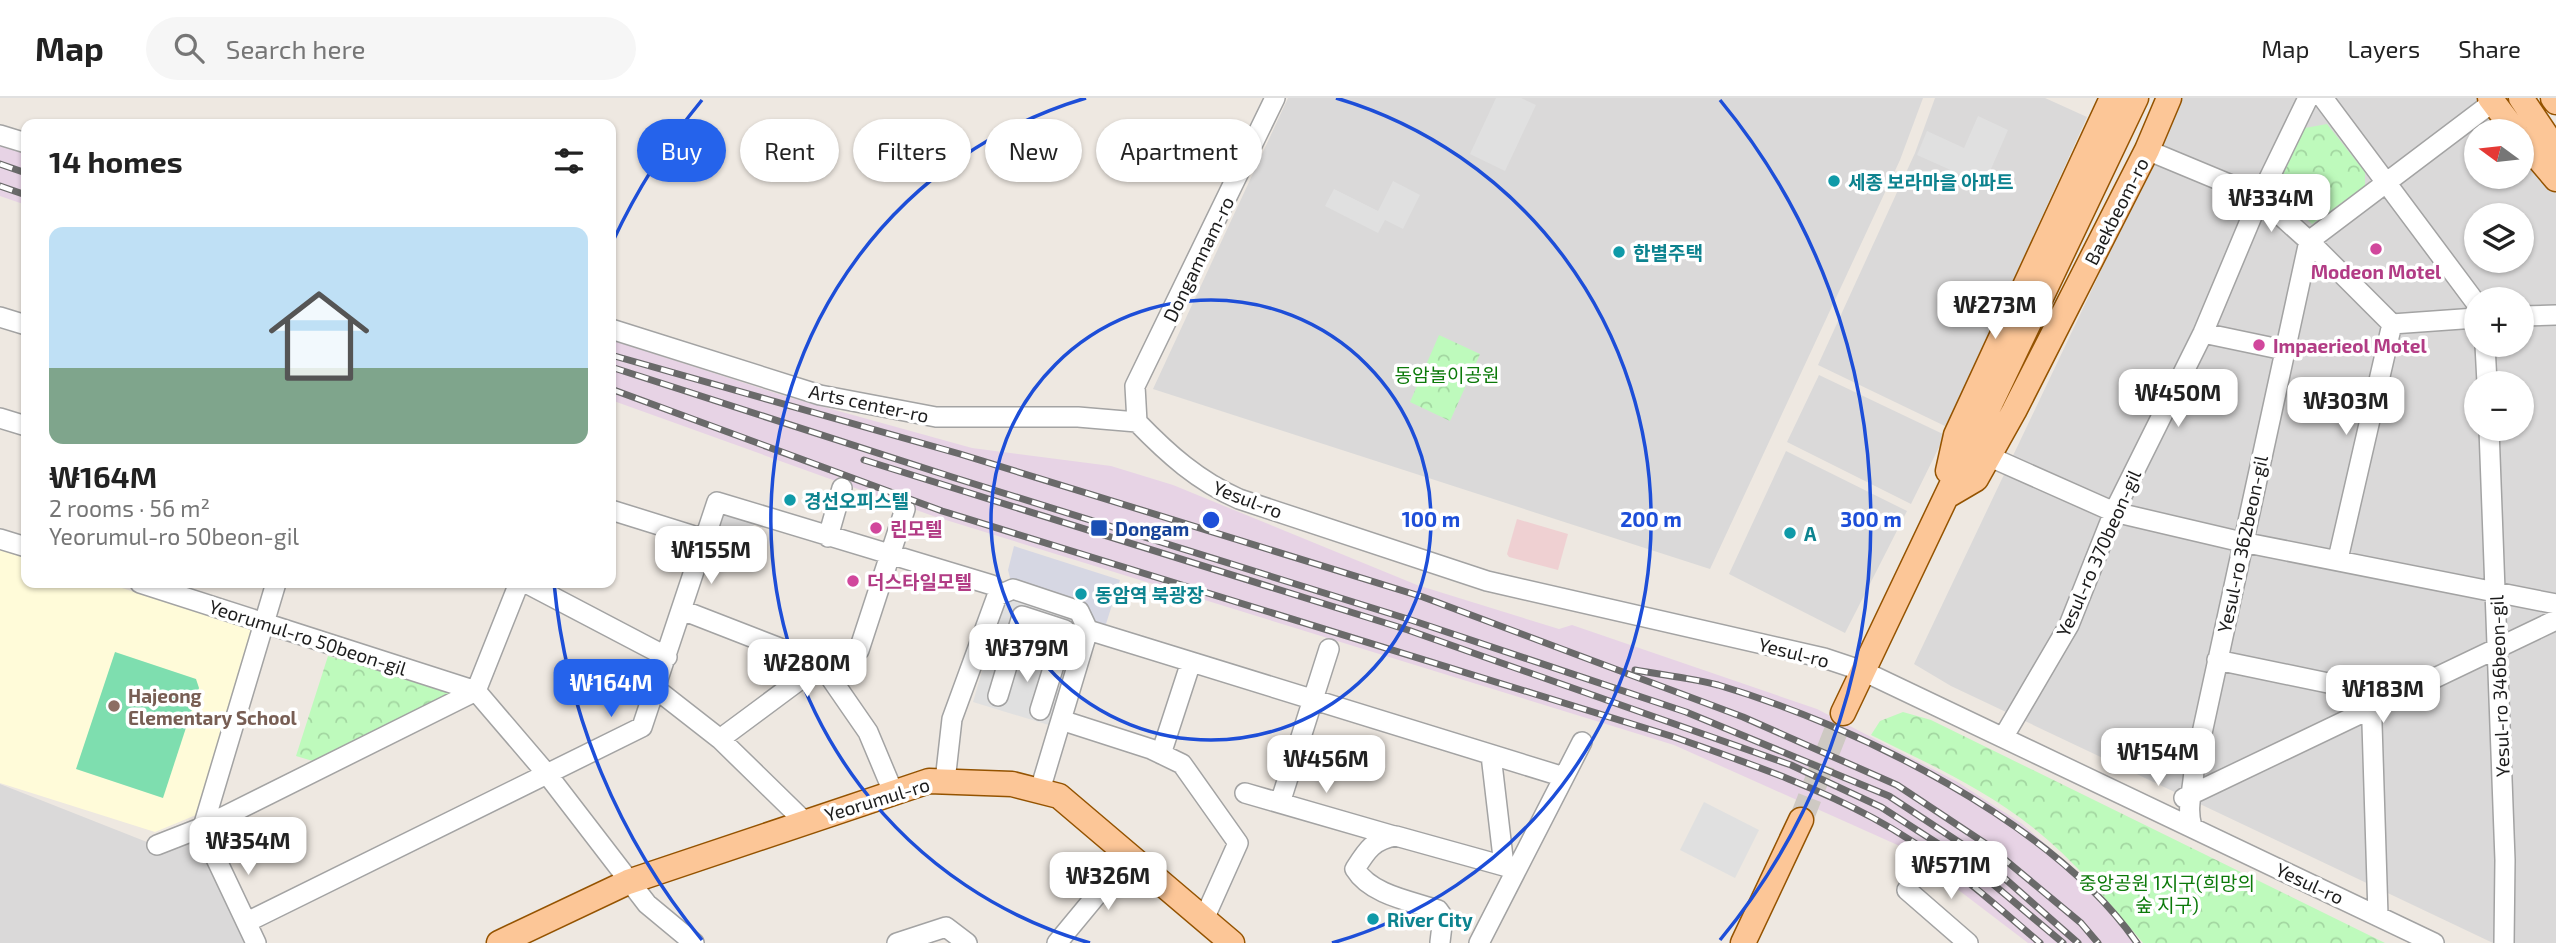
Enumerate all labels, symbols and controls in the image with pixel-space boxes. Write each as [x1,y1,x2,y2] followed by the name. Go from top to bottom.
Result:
[146,17,636,80] search box
[35,28,104,68] text: Map
[170,29,208,67] icon: search
[226,33,365,64] text: Search here
[2261,34,2309,63] text: Map
[2347,34,2420,63] text: Layers
[2458,34,2521,63] text: Share
[637,119,726,182] chip: Buy
[740,119,839,182] chip: Rent
[853,119,971,182] chip: Filters
[985,119,1082,182] chip: New
[1096,119,1262,182] chip: Apartment
[2464,119,2534,189] north arrow
[2464,119,2534,441] map controls
[550,142,588,180] icon: filters
[49,143,183,179] text: 14 homes
[2079,154,2153,268] street label: Baekbeom-ro
[1848,170,2014,193] place label: 세종 보라마을 아파트
[1826,173,1842,189] marker: 세종 보라마을 아파트
[2222,174,2320,234] pin: ₩334M
[2228,183,2314,211] text: ₩334M
[1158,192,1238,326] street label: Dongamnam-ro
[2464,203,2534,273] button: layers
[1633,241,1703,264] place label: 한별주택
[2368,241,2384,257] marker: Modeon Motel
[1611,244,1627,260] marker: 한별주택
[2311,260,2442,283] place label: Modeon Motel
[256,273,382,399] icon: home
[1946,282,2044,341] pin: ₩273M
[2464,287,2534,357] button: +
[1953,290,2037,318] text: ₩273M
[2273,334,2427,357] place label: Impaerieol Motel
[2251,337,2267,353] marker: Impaerieol Motel
[1395,363,1499,386] park label: 동암놀이공원
[2129,370,2227,429] pin: ₩450M
[2464,371,2534,441] button: −
[2135,378,2221,406] text: ₩450M
[2297,378,2395,437] pin: ₩303M
[807,379,931,427] street label: Arts center-ro
[2303,386,2389,414] text: ₩303M
[2212,453,2272,635] street label: Yesul-ro 362beon-gil
[49,458,157,494] text: ₩164M
[2051,466,2145,640] street label: Yesul-ro 370beon-gil
[1210,475,1286,523] street label: Yesul-ro
[804,489,909,512] place label: 경선오피스텔
[782,492,798,508] marker: 경선오피스텔
[49,494,210,522] text: 2 rooms · 56 m²
[1402,506,1460,531] text: 100 m
[1620,506,1682,531] text: 200 m
[1840,506,1902,531] text: 300 m
[1199,508,1223,532] centre of rings
[890,517,942,540] place label: 린모텔
[1115,517,1189,540] place label: Dongam
[1089,518,1109,538] marker: Dongam
[868,520,884,536] marker: 린모텔
[49,522,299,550] text: Yeorumul-ro 50beon-gil
[1804,522,1817,545] place label: A
[1782,525,1798,541] marker: A
[662,526,760,586] pin: ₩155M
[671,535,751,563] text: ₩155M
[867,570,972,593] place label: 더스타일모텔
[845,573,861,589] marker: 더스타일모텔
[1095,583,1204,606] place label: 동암역 북광장
[1073,586,1089,602] marker: 동암역 북광장
[206,594,410,680] street label: Yeorumul-ro 50beon-gil
[2484,594,2514,777] street label: Yesul-ro 346beon-gil
[978,624,1076,684] pin: ₩379M
[1756,632,1832,672] street label: Yesul-ro
[985,633,1069,661] text: ₩379M
[758,640,856,699] pin: ₩280M
[764,648,850,676] text: ₩280M
[562,660,660,719] pin: ₩164M
[2334,666,2432,725] pin: ₩183M
[570,668,652,696] text: ₩164M
[2342,674,2424,702] text: ₩183M
[128,684,298,730] place label: Hajeong Elementary School
[106,698,122,714] marker: Hajeong Elementary School
[2109,728,2207,788] pin: ₩154M
[1277,736,1375,795] pin: ₩456M
[2117,737,2199,765] text: ₩154M
[1283,744,1369,772] text: ₩456M
[822,772,932,826] street label: Yeorumul-ro
[199,818,297,877] pin: ₩354M
[205,826,291,854] text: ₩354M
[1902,842,2000,901] pin: ₩571M
[1911,850,1991,878] text: ₩571M
[1059,852,1157,912] pin: ₩326M
[2272,857,2348,909] street label: Yesul-ro
[1066,861,1150,889] text: ₩326M
[2079,871,2255,916] park label: 중앙공원 1지구(희망의 숲 지구)
[1387,908,1473,932] place label: River City
[1365,911,1381,927] marker: River City

